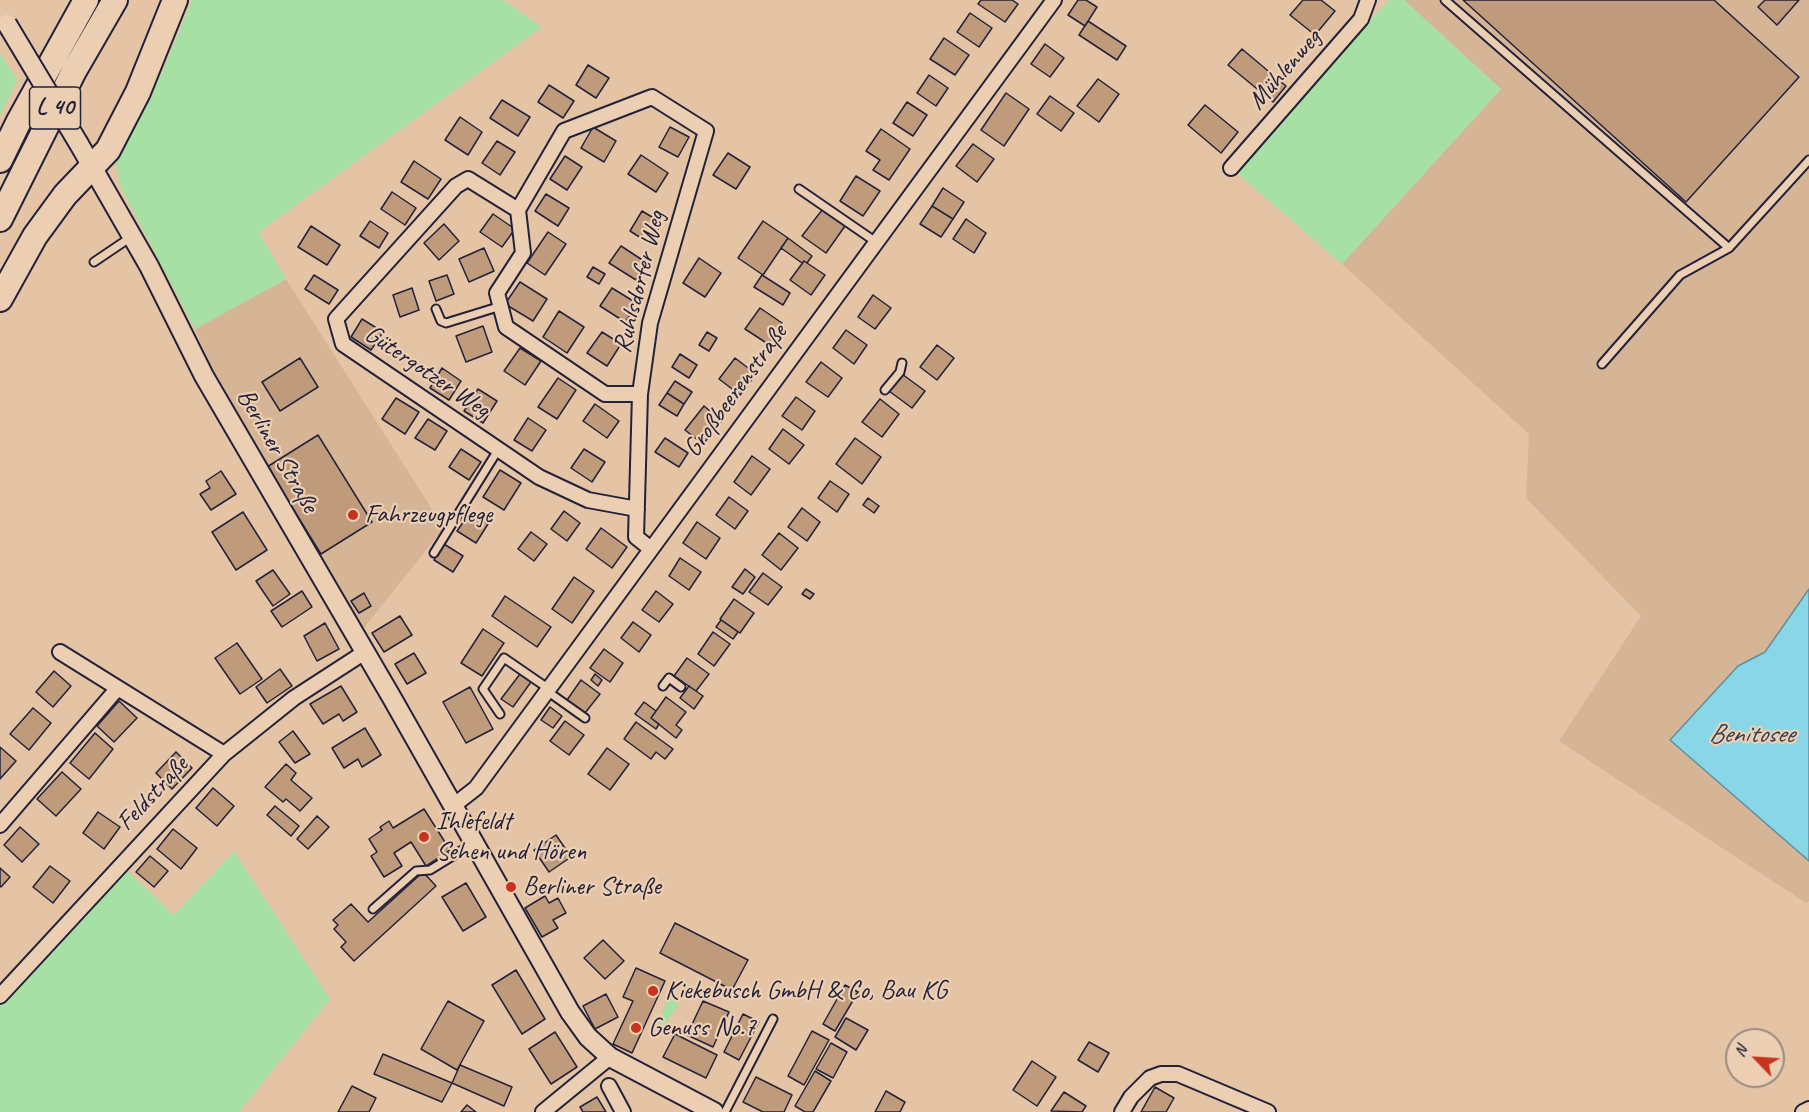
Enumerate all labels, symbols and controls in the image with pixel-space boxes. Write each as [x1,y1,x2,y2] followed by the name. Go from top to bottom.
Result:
[1242,24,1328,116] street label: Mühlenweg
[29,87,80,129] road number: L 40
[607,208,673,356] street label: Ruhlsdorfer Weg
[358,319,496,425] street label: Gütergotzer Weg
[677,319,795,463] street label: Großbeerenstraße
[229,384,325,518] street label: Berliner Straße
[365,499,492,531] place label: Fahrzeugpflege
[346,508,360,522] marker: Fahrzeugpflege
[1708,719,1794,751] water label: Benitosee
[111,750,195,838] street label: Feldstraße
[436,806,586,868] place label: Ihlefeldt Sehen und Hören
[417,830,431,844] marker: Ihlefeldt Sehen und Hören
[523,871,661,903] place label: Berliner Straße
[504,880,518,894] marker: Berliner Straße
[665,975,947,1007] place label: Kiekebusch GmbH & Co, Bau KG
[646,984,660,998] marker: Kiekebusch GmbH & Co, Bau KG
[648,1012,756,1044] place label: Genuss No.7
[629,1021,643,1035] marker: Genuss No.7
[1725,1028,1785,1088] north arrow
[1729,1043,1752,1060] text: N

